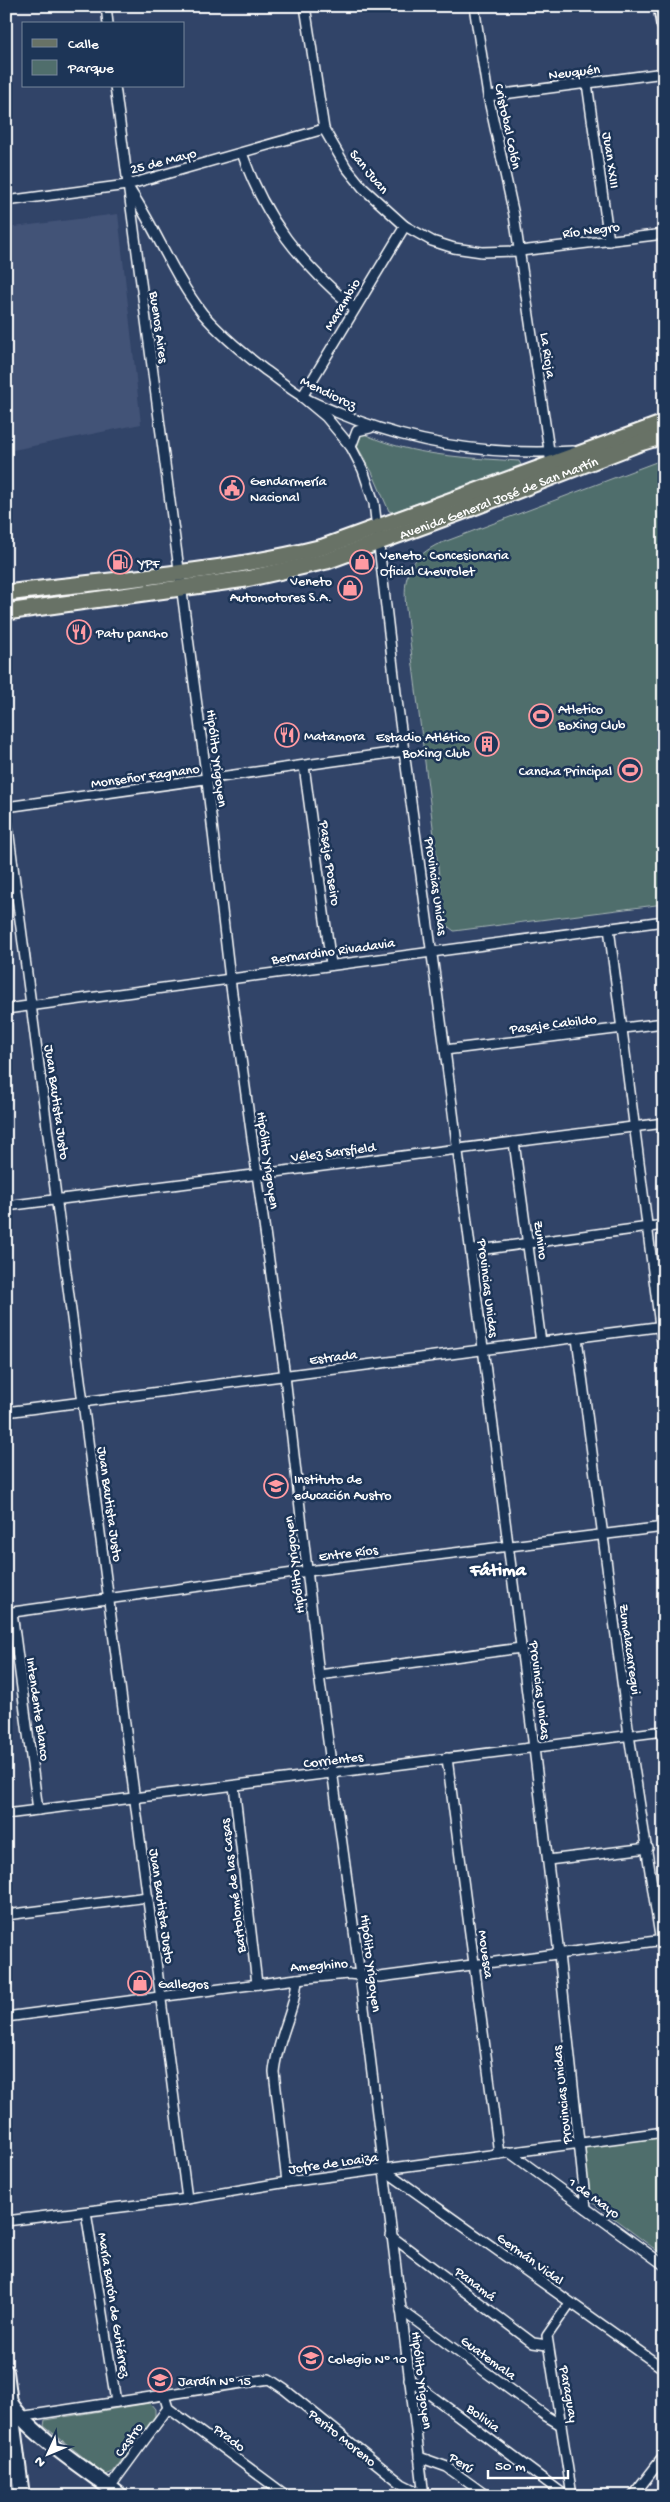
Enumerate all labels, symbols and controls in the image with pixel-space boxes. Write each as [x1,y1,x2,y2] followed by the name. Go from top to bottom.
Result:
[22,22,185,88] legend
[68,36,99,54] text: Calle
[67,60,114,78] text: Parque
[548,62,601,85] street label: Neuquén
[489,82,524,171] street label: Cristobal Colón
[597,131,622,190] street label: Juan XXIII
[129,145,199,179] street label: 25 de Mayo
[345,147,392,198] street label: San Juan
[562,220,621,243] street label: Río Negro
[321,276,365,334] street label: Marambio
[144,290,171,365] street label: Buenos Aires
[535,332,558,380] street label: La Rioja
[297,373,360,416] street label: Mendioroz
[397,454,601,545] street label: Avenida General José de San Martín
[250,474,328,507] place label: Gendarmería Nacional
[219,475,245,501] public building icon: Gendarmería Nacional
[379,548,510,581] place label: Veneto. Concesionaria Oficial Chevrolet
[107,549,133,575] fuel station icon: YPF
[349,549,375,575] shop icon: Veneto. Concesionaria Oficial Chevrolet
[136,556,160,573] place label: YPF
[230,574,332,607] place label: Veneto Automotores S.A.
[337,575,363,601] shop icon: Veneto Automotores S.A.
[66,619,92,645] restaurant icon: Patu pancho
[95,626,168,643] place label: Patu pancho
[557,702,626,735] place label: Atletico Boxing Club
[528,703,554,729] sports icon: Atletico Boxing Club
[201,709,230,808] street label: Hipólito Yrigoyen
[274,722,300,748] restaurant icon: Matamora
[304,729,366,746] place label: Matamora
[376,730,471,763] place label: Estadio Atlético Boxing Club
[474,731,500,757] building icon: Estadio Atlético Boxing Club
[617,757,643,783] sports icon: Cancha Principal
[90,761,201,794] street label: Monseñor Fagnano
[519,764,612,781] place label: Cancha Principal
[314,819,343,907] street label: Pasaje Poseiro
[419,835,450,937] street label: Provincias Unidas
[270,935,397,970] street label: Bernardino Rivadavia
[508,1012,598,1039] street label: Pasaje Cabildo
[39,1044,72,1161] street label: Juan Bautista Justo
[251,1111,282,1210] street label: Hipólito Yrigoyen
[289,1140,378,1167] street label: Vélez Sarsfield
[528,1220,551,1261] street label: Zunino
[472,1237,501,1339] street label: Provincias Unidas
[308,1347,360,1370] street label: Estrada
[92,1446,125,1563] street label: Juan Bautista Justo
[294,1472,391,1505] place label: Instituto de educación Austro
[263,1473,289,1499] school or university icon: Instituto de educación Austro
[281,1515,310,1614] street label: Hipólito Yrigoyen
[318,1542,380,1567] street label: Entre Ríos
[469,1560,528,1583] district label: Fátima
[614,1603,643,1696] street label: Zumalacarregui
[524,1639,553,1741] street label: Provincias Unidas
[21,1656,52,1762] street label: Intendente Blanco
[303,1749,365,1774] street label: Corrientes
[218,1817,251,1955] street label: Bartolomé de las Casas
[144,1848,177,1965] street label: Juan Bautista Justo
[355,1914,384,2013] street label: Hipólito Yrigoyen
[473,1929,496,1981] street label: Mouesca
[290,1956,349,1977] street label: Ameghino
[127,1970,153,1996] shop icon: Gallegos
[158,1977,209,1994] place label: Gallegos
[550,2044,577,2146] street label: Provincias Unidas
[287,2150,380,2179] street label: Jofre de Loaiza
[564,2174,623,2223] street label: 1 de Mayo
[493,2230,566,2290] street label: Germán Vidal
[93,2231,133,2380] street label: María Barón de Gutiérrez
[450,2263,500,2307] street label: Panamá
[406,2331,435,2430] street label: Hipólito Yrigoyen
[456,2333,520,2386] street label: Guatemala
[298,2345,324,2371] school or university icon: Colegio Nº 10
[328,2352,407,2369] place label: Colegio Nº 10
[554,2364,581,2424] street label: Paraguay
[147,2367,173,2393] school or university icon: Jardín Nº 15
[178,2374,251,2391] place label: Jardín Nº 15
[462,2400,504,2438] street label: Bolivia
[303,2406,379,2471] street label: Perito Moreno
[112,2420,148,2461] street label: Castro
[208,2421,248,2457] street label: Prado
[22,2430,72,2480] north arrow
[488,2447,568,2479] scale bar
[444,2449,477,2479] street label: Perú
[31,2452,50,2470] text: N
[495,2458,526,2476] text: 50 m

